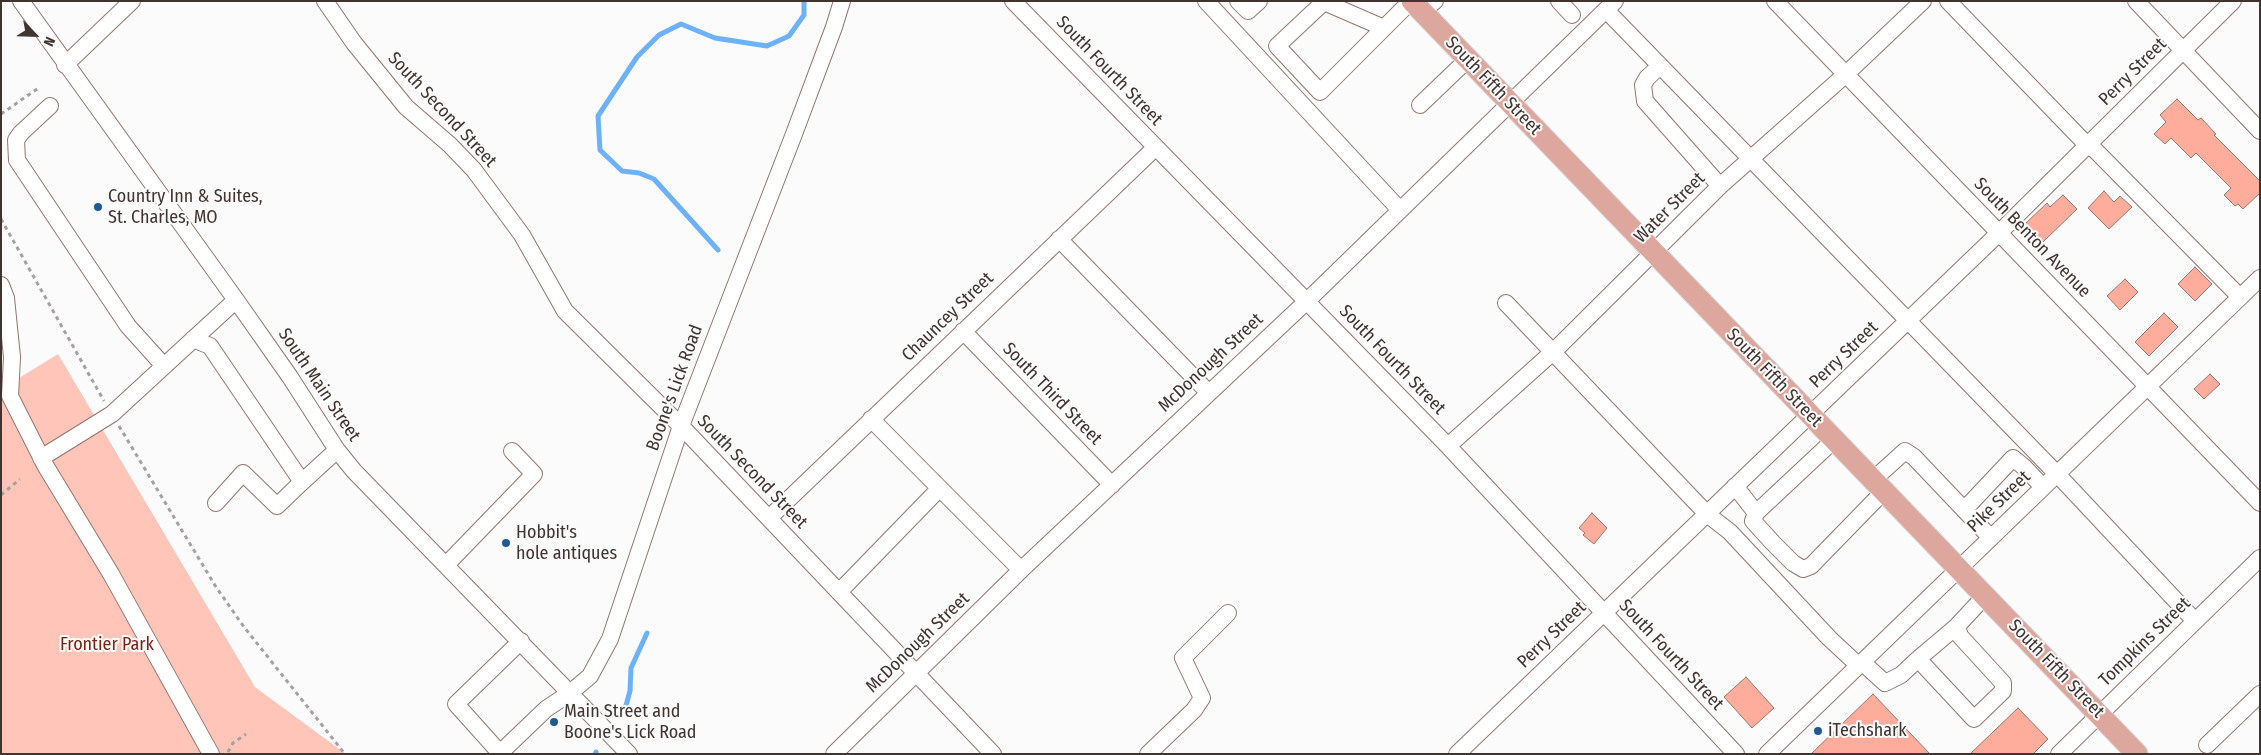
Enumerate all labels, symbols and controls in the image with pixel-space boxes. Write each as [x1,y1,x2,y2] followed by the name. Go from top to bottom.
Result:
[10,10,60,60] north arrow
[1051,12,1167,130] street label: South Fourth Street
[1441,32,1545,140] street label: South Fifth Street
[40,34,59,49] text: N
[2095,34,2171,110] street label: Perry Street
[383,48,501,172] street label: South Second Street
[1630,168,1710,248] street label: Water Street
[1969,173,2095,303] street label: South Benton Avenue
[108,186,263,228] place label: Country Inn & Suites, St. Charles, MO
[92,201,104,213] marker: Country Inn & Suites, St. Charles, MO
[898,268,998,366] street label: Chauncey Street
[1334,301,1450,419] street label: South Fourth Street
[1154,309,1268,417] street label: McDonough Street
[1805,317,1883,393] street label: Perry Street
[642,322,708,454] street label: Boone's Lick Road
[273,324,365,446] street label: South Main Street
[1722,324,1826,432] street label: South Fifth Street
[998,338,1106,450] street label: South Third Street
[692,411,812,533] street label: South Second Street
[1963,467,2035,537] street label: Pike Street
[516,522,617,564] place label: Hobbit's hole antiques
[500,537,512,549] marker: Hobbit's hole antiques
[862,588,974,698] street label: McDonough Street
[2095,593,2195,691] street label: Tompkins Street
[1614,595,1728,715] street label: South Fourth Street
[1513,597,1591,673] street label: Perry Street
[2004,615,2108,723] street label: South Fifth Street
[60,634,154,656] park label: Frontier Park
[564,701,696,744] place label: Main Street and Boone's Lick Road
[548,716,560,728] marker: Main Street and Boone's Lick Road
[1828,720,1907,742] place label: iTechshark
[1812,725,1824,737] marker: iTechshark

